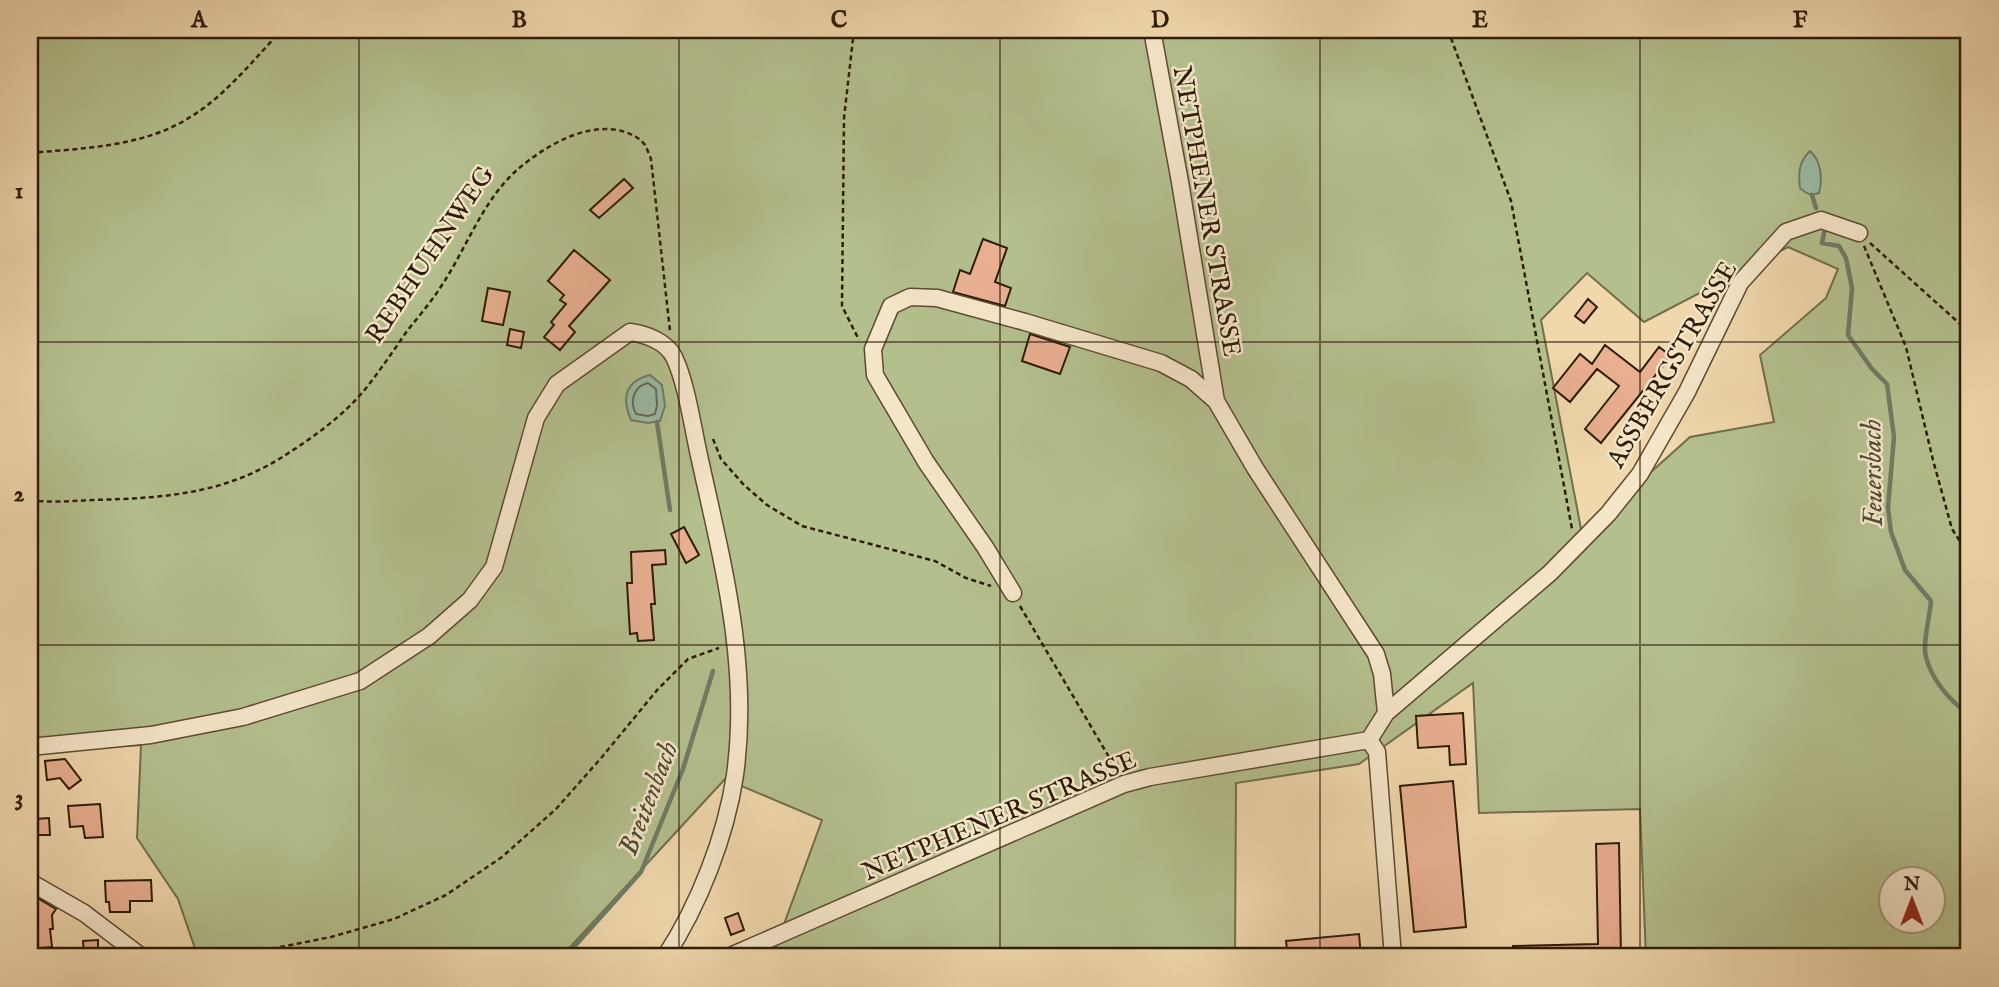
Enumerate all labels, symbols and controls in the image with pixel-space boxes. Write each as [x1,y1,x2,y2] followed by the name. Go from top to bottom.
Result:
[190,6,208,35] text: A
[511,6,527,35] text: B
[831,6,848,35] text: C
[1151,6,1169,35] text: D
[1472,6,1488,35] text: E
[1793,6,1808,35] text: F
[1165,63,1248,359] street label: NETPHENER STRASSE
[359,159,502,350] street label: REBHUHNWEG
[15,177,23,206] text: 1
[1599,255,1745,475] street label: ASSBERGSTRASSE
[1855,419,1892,527] water label: Feuersbach
[14,480,25,509] text: 2
[612,737,687,861] water label: Breitenbach
[857,744,1142,889] street label: NETPHENER STRASSE
[15,784,23,813] text: 3
[1876,864,1946,934] north arrow
[1903,873,1921,897] text: N

